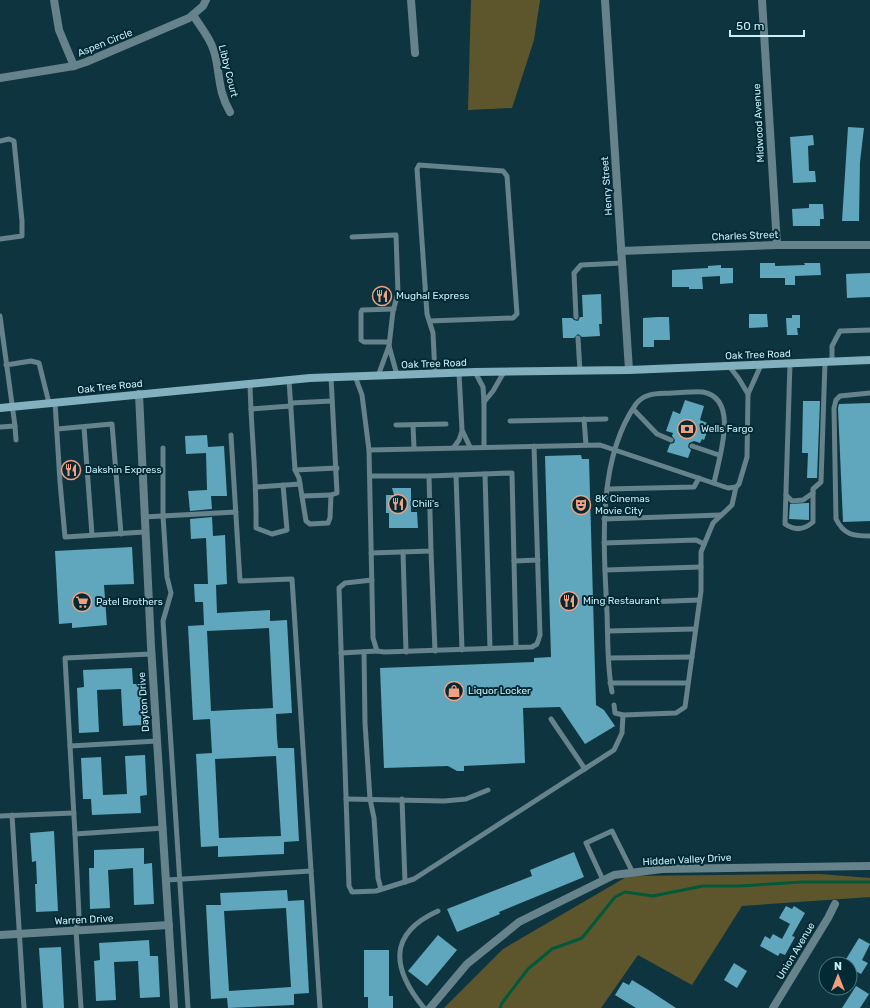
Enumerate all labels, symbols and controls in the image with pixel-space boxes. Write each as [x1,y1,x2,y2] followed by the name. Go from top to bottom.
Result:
[730,12,804,38] scale bar
[736,19,764,33] text: 50 m
[76,26,135,59] street label: Aspen Circle
[216,44,240,99] street label: Libby Court
[751,83,767,163] street label: Midwood Avenue
[599,156,615,216] street label: Henry Street
[712,229,779,243] street label: Charles Street
[371,285,393,307] restaurant icon: Mughal Express
[396,290,469,302] place label: Mughal Express
[725,348,791,362] street label: Oak Tree Road
[401,357,467,371] street label: Oak Tree Road
[77,378,143,396] street label: Oak Tree Road
[676,418,698,440] bank icon: Wells Fargo
[701,423,754,435] place label: Wells Fargo
[60,459,82,481] restaurant icon: Dakshin Express
[85,464,162,476] place label: Dakshin Express
[387,493,409,515] restaurant icon: Chili's
[595,493,650,517] place label: 8K Cinemas Movie City
[570,494,592,516] theatre icon: 8K Cinemas Movie City
[412,498,439,510] place label: Chili's
[558,590,580,612] restaurant icon: Ming Restaurant
[71,591,93,613] supermarket icon: Patel Brothers
[583,595,660,607] place label: Ming Restaurant
[96,596,163,608] place label: Patel Brothers
[136,671,152,732] street label: Dayton Drive
[443,680,465,702] shop icon: Liquor Locker
[468,685,531,697] place label: Liquor Locker
[642,852,732,868] street label: Hidden Valley Drive
[54,912,114,928] street label: Warren Drive
[774,920,818,982] street label: Union Avenue
[818,956,858,996] north arrow
[834,960,842,973] text: N

